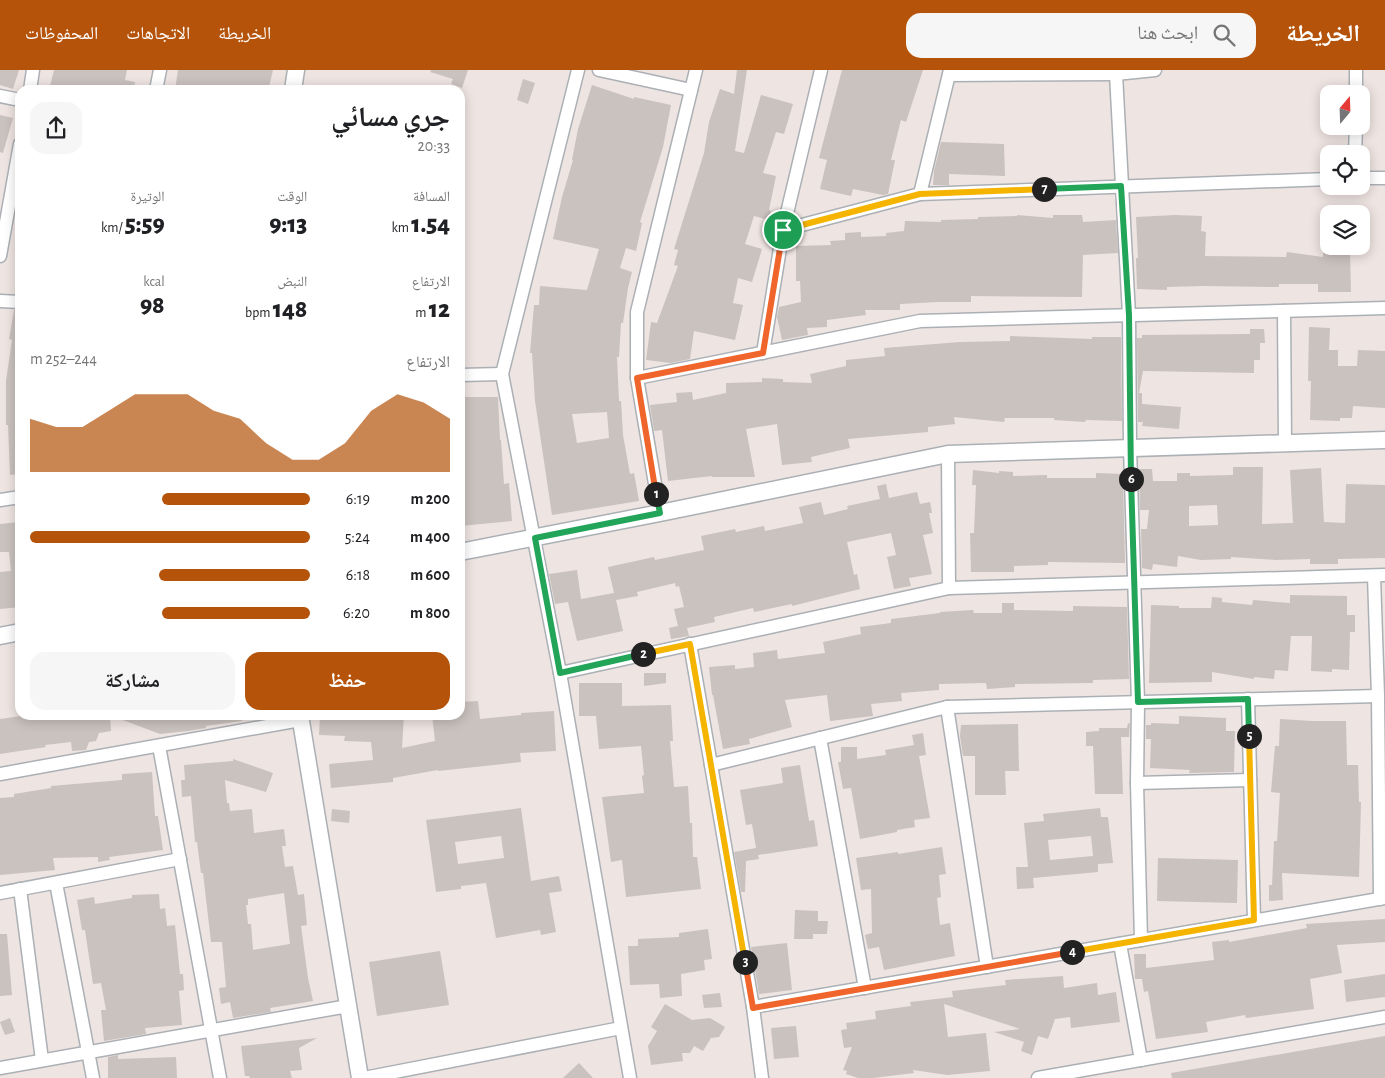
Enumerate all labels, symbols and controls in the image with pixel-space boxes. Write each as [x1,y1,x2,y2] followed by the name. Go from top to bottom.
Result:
[906,13,1256,58] search box
[1210,21,1238,49] icon: search
[1286,22,1360,46] text: الخريطة
[1137,24,1198,43] text: ابحث هنا
[25,25,98,43] text: المحفوظات
[126,25,190,43] text: الاتجاهات
[218,25,271,43] text: الخريطة
[1320,85,1370,135] north arrow
[1320,85,1370,255] map controls
[30,102,82,154] button: share
[331,104,450,132] text: جري مسائي
[417,138,450,154] text: 20:33
[1320,145,1370,195] button: locate
[1032,176,1056,202] pin: 7
[1041,182,1048,196] text: 7
[131,190,165,204] text: الوتيرة
[277,190,307,204] text: الوقت
[413,190,450,204] text: المسافة
[1320,205,1370,255] button: layers
[762,209,804,251] pin
[125,212,165,237] text: 5:59
[269,212,307,237] text: 9:13
[411,212,450,237] text: 1.54
[769,216,797,244] icon: arrive
[101,221,125,235] text: /km
[391,221,411,235] text: km
[143,275,165,289] text: kcal
[277,275,307,289] text: النبض
[412,275,450,289] text: الارتفاع
[140,293,165,318] text: 98
[273,297,307,322] text: 148
[429,297,450,322] text: 12
[245,306,273,320] text: bpm
[415,306,429,320] text: m
[30,351,97,367] text: 244–252 m
[406,354,450,370] text: الارتفاع
[1118,466,1144,492] pin: 6
[1128,472,1135,486] text: 6
[644,482,668,506] pin: 1
[654,487,659,501] text: 1
[346,491,370,507] text: 6:19
[410,491,450,507] text: 200 m
[345,529,370,545] text: 5:24
[410,529,450,545] text: 400 m
[346,567,370,583] text: 6:18
[410,567,450,583] text: 600 m
[343,605,370,621] text: 6:20
[410,605,450,621] text: 800 m
[630,642,656,666] pin: 2
[640,647,647,661] text: 2
[30,652,235,710] button: مشاركة
[245,652,450,710] button: حفظ
[1236,724,1262,748] pin: 5
[1246,729,1253,743] text: 5
[1060,940,1084,964] pin: 4
[1069,945,1076,959] text: 4
[732,950,758,974] pin: 3
[742,955,749,969] text: 3

